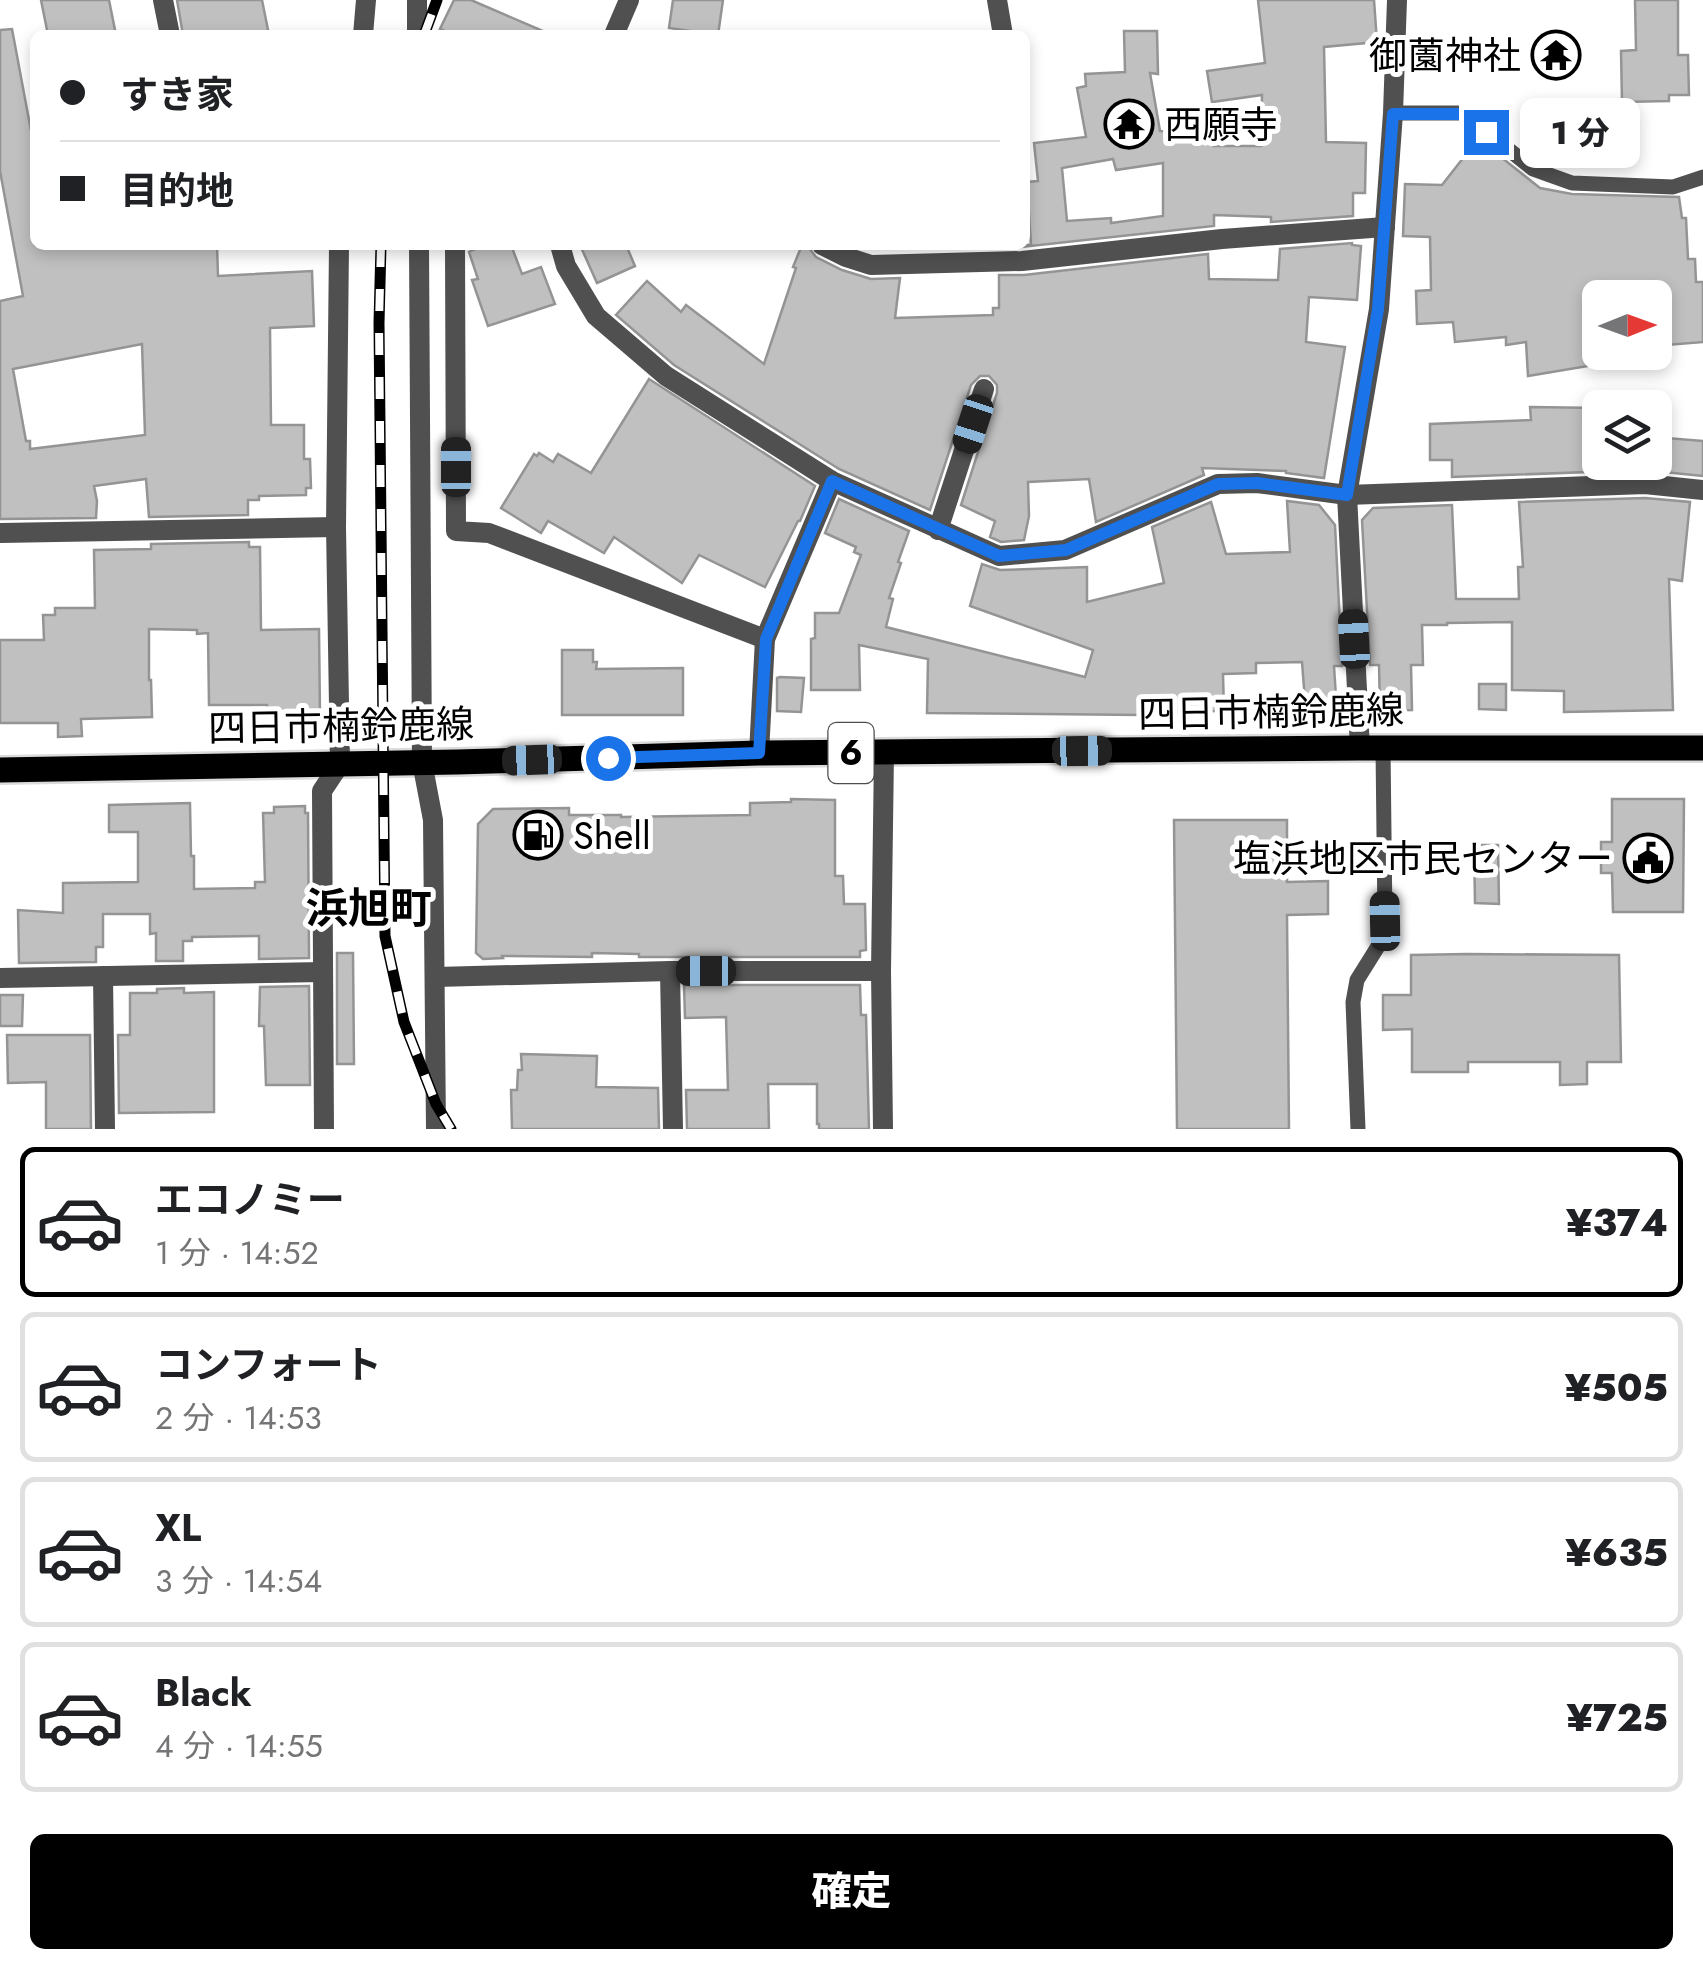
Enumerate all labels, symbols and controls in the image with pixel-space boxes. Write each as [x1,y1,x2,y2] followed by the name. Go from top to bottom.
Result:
[1369,28,1521,83] place label: 御薗神社
[1530,29,1582,81] temple icon: 御薗神社
[120,67,234,122] text: すき家
[1164,97,1278,152] place label: 西願寺
[1521,97,1641,167] callout: 1 分
[1103,98,1155,150] temple icon: 西願寺
[1464,110,1509,155] route end
[1551,110,1609,156] text: 1 分
[120,163,234,218] text: 目的地
[1582,280,1672,370] north arrow
[1582,280,1672,480] map controls
[1582,390,1672,480] button: layers
[949,391,997,457] car
[441,437,471,497] car
[1337,608,1371,670] car
[1138,682,1404,742] street label: 四日市楠鈴鹿線
[208,696,474,756] street label: 四日市楠鈴鹿線
[828,723,874,783] road number: 6
[1052,735,1112,767] car
[586,736,631,781] route start
[501,744,563,776] car
[573,808,651,863] place label: Shell
[512,809,564,861] fuel station icon: Shell
[1233,831,1613,886] place label: 塩浜地区市民センター
[1622,832,1674,884] public building icon: 塩浜地区市民センター
[306,878,432,939] district label: 浜旭町
[1369,891,1401,951] car
[676,956,736,986] car
[155,1172,345,1227] text: エコノミー
[35,1177,125,1267] icon: car
[1566,1195,1668,1250] text: ¥374
[155,1230,319,1276] text: 1 分 · 14:52
[155,1337,382,1392] text: コンフォート
[35,1342,125,1432] icon: car
[1565,1360,1668,1415] text: ¥505
[155,1395,322,1441] text: 2 分 · 14:53
[155,1500,201,1555] text: XL
[35,1507,125,1597] icon: car
[1565,1525,1668,1580] text: ¥635
[155,1558,322,1604] text: 3 分 · 14:54
[155,1665,252,1720] text: Black
[35,1672,125,1762] icon: car
[1566,1690,1668,1745] text: ¥725
[155,1723,323,1769] text: 4 分 · 14:55
[30,1834,1673,1949] button: 確定

